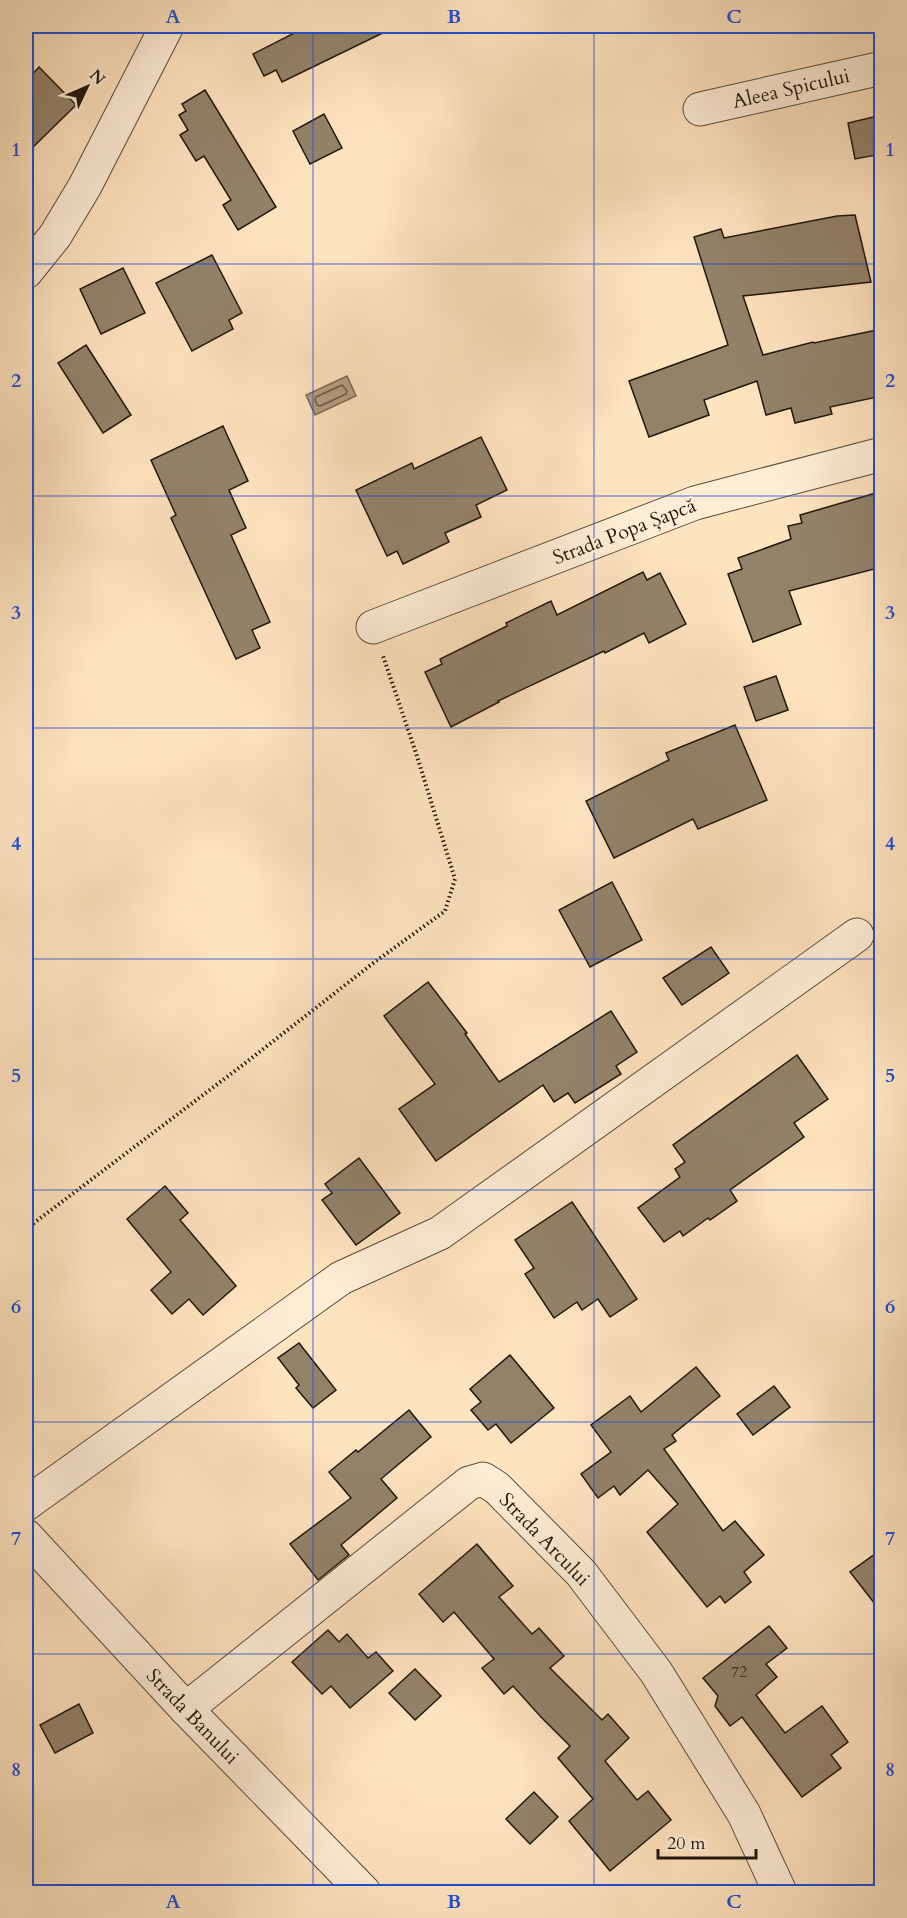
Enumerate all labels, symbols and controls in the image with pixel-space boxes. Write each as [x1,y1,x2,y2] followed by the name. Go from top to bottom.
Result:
[165,3,181,30] text: A
[447,3,461,30] text: B
[726,3,742,30] text: C
[57,57,117,117] north arrow
[730,62,853,115] street label: Aleea Spicului
[84,65,110,90] text: N
[11,136,21,163] text: 1
[885,136,895,163] text: 1
[11,367,21,394] text: 2
[885,367,895,394] text: 2
[549,492,700,571] street label: Strada Popa Șapcă
[11,599,21,626] text: 3
[885,599,895,626] text: 3
[11,830,21,857] text: 4
[885,830,895,857] text: 4
[11,1062,21,1089] text: 5
[885,1062,895,1089] text: 5
[11,1293,21,1320] text: 6
[885,1293,895,1320] text: 6
[493,1487,596,1592] street label: Strada Arcului
[11,1525,21,1552] text: 7
[885,1525,895,1552] text: 7
[731,1661,747,1683] house number: 72
[140,1663,245,1770] street label: Strada Banului
[11,1756,21,1783] text: 8
[885,1756,895,1783] text: 8
[658,1822,756,1860] scale bar
[667,1831,706,1856] text: 20 m
[165,1888,181,1915] text: A
[447,1888,461,1915] text: B
[726,1888,742,1915] text: C

